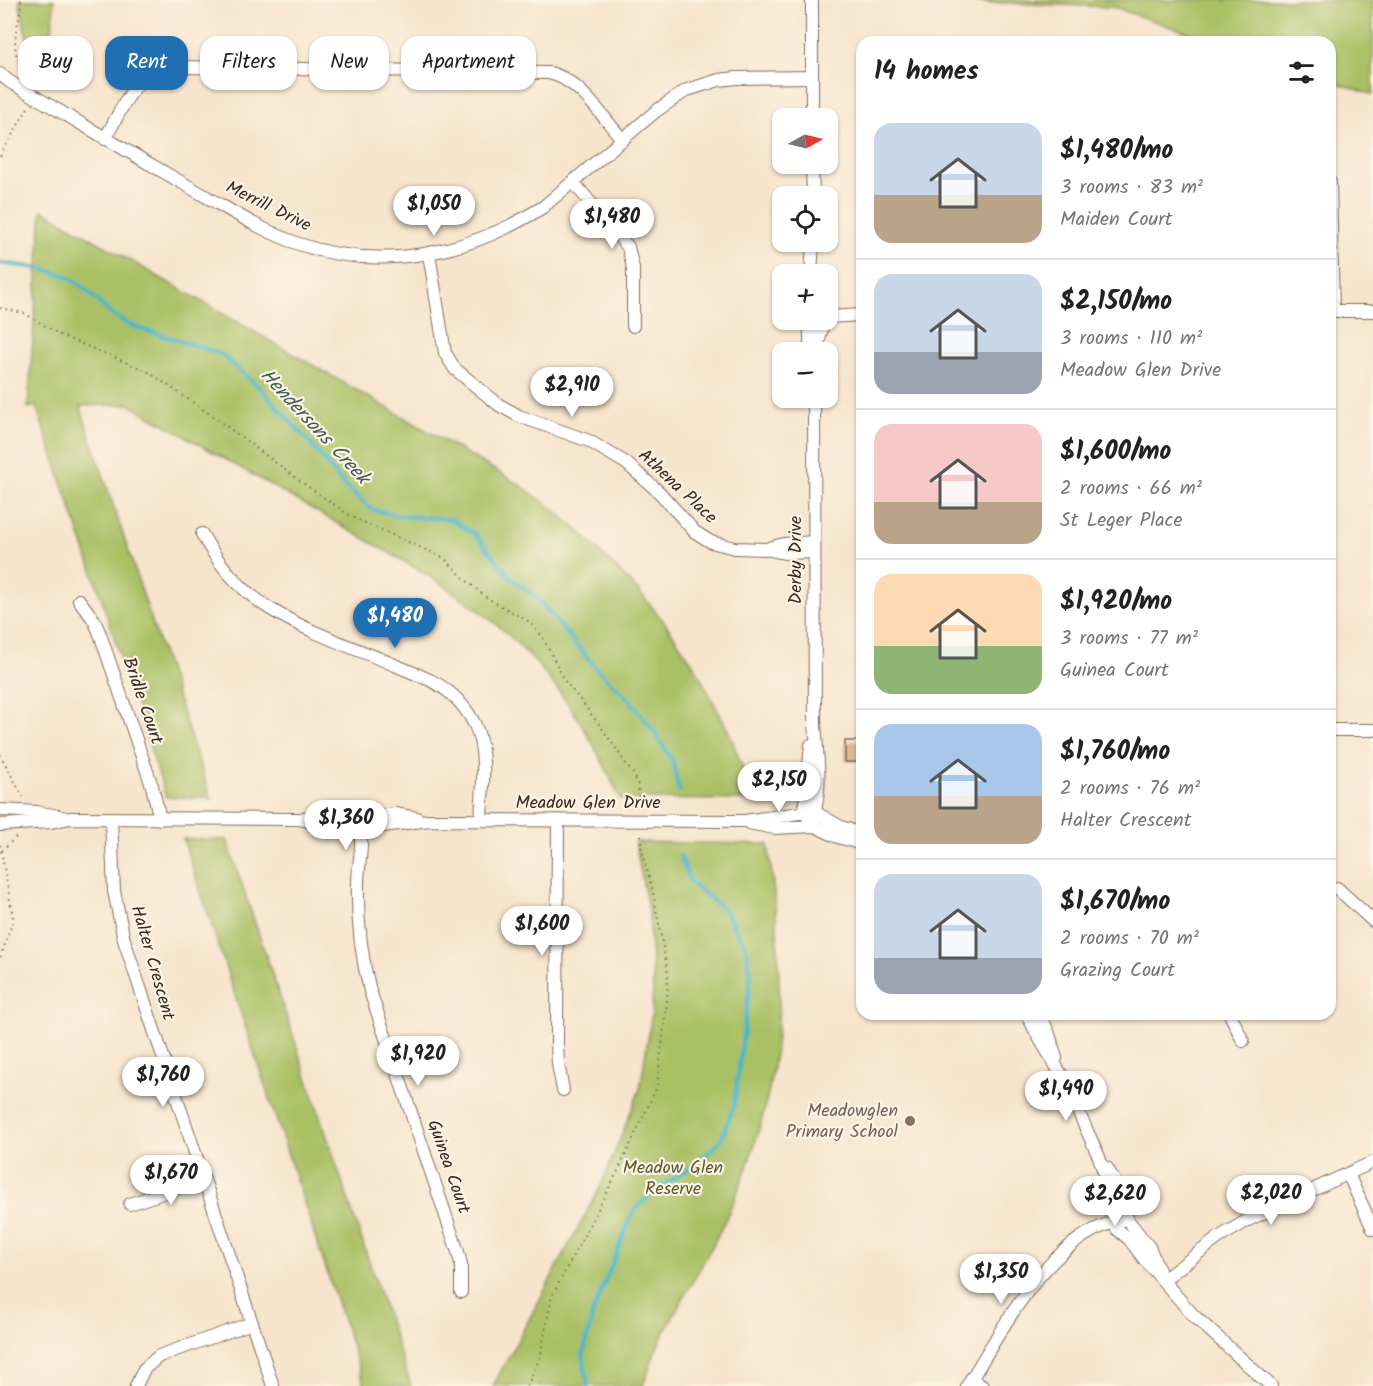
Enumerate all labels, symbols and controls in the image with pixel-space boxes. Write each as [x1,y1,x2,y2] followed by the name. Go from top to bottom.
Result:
[18,36,93,90] chip: Buy
[105,36,188,90] chip: Rent
[200,36,297,90] chip: Filters
[309,36,389,90] chip: New
[401,36,536,90] chip: Apartment
[874,51,979,93] text: 14 homes
[1285,56,1318,89] icon: filters
[772,108,838,174] north arrow
[772,108,838,408] map controls
[1060,130,1173,172] text: $1,480/mo
[922,147,994,219] icon: home
[1060,172,1203,204] text: 3 rooms · 83 m²
[220,174,316,240] street label: Merrill Drive
[385,186,483,237] pin: $1,050
[772,186,838,252] button: locate
[407,189,461,221] text: $1,050
[563,199,661,250] pin: $1,480
[584,202,640,234] text: $1,480
[1060,204,1173,236] text: Maiden Court
[772,264,838,330] button: +
[1060,281,1172,323] text: $2,150/mo
[922,298,994,370] icon: home
[1060,323,1202,355] text: 3 rooms · 110 m²
[772,342,838,408] button: −
[1060,355,1221,387] text: Meadow Glen Drive
[251,361,378,494] water label: Hendersons Creek
[523,367,621,418] pin: $2,910
[544,370,600,402] text: $2,910
[1060,431,1171,473] text: $1,600/mo
[631,442,723,532] street label: Athena Place
[922,448,994,520] icon: home
[1060,473,1202,505] text: 2 rooms · 66 m²
[1060,505,1182,537] text: St Leger Place
[782,516,811,604] street label: Derby Drive
[1060,581,1172,623] text: $1,920/mo
[346,598,444,649] pin: $1,480
[922,598,994,670] icon: home
[367,601,423,633] text: $1,480
[1060,623,1198,655] text: 3 rooms · 77 m²
[113,653,171,750] street label: Bridle Court
[1060,655,1169,687] text: Guinea Court
[1060,731,1170,773] text: $1,760/mo
[922,748,994,820] icon: home
[730,762,828,813] pin: $2,150
[751,765,807,797] text: $2,150
[1060,773,1200,805] text: 2 rooms · 76 m²
[515,789,661,818] street label: Meadow Glen Drive
[297,800,395,851] pin: $1,360
[318,803,374,835] text: $1,360
[1060,805,1191,837] text: Halter Crescent
[1060,881,1170,923] text: $1,670/mo
[922,898,994,970] icon: home
[122,902,183,1025] street label: Halter Crescent
[493,906,591,957] pin: $1,600
[515,909,569,941] text: $1,600
[1060,923,1199,955] text: 2 rooms · 70 m²
[1060,955,1175,987] text: Grazing Court
[369,1036,467,1087] pin: $1,920
[390,1039,446,1071] text: $1,920
[114,1057,212,1108] pin: $1,760
[136,1060,190,1092] text: $1,760
[1017,1071,1115,1122] pin: $1,490
[1039,1074,1093,1106] text: $1,490
[786,1097,899,1147] place label: Meadowglen Primary School
[903,1114,917,1128] marker: Meadowglen Primary School
[418,1116,478,1219] street label: Guinea Court
[623,1154,723,1204] park label: Meadow Glen Reserve
[122,1155,220,1206] pin: $1,670
[144,1158,198,1190] text: $1,670
[1222,1175,1320,1226] pin: $2,020
[1066,1176,1164,1227] pin: $2,620
[1241,1178,1301,1210] text: $2,020
[1084,1179,1146,1211] text: $2,620
[952,1254,1050,1305] pin: $1,350
[974,1257,1028,1289] text: $1,350

